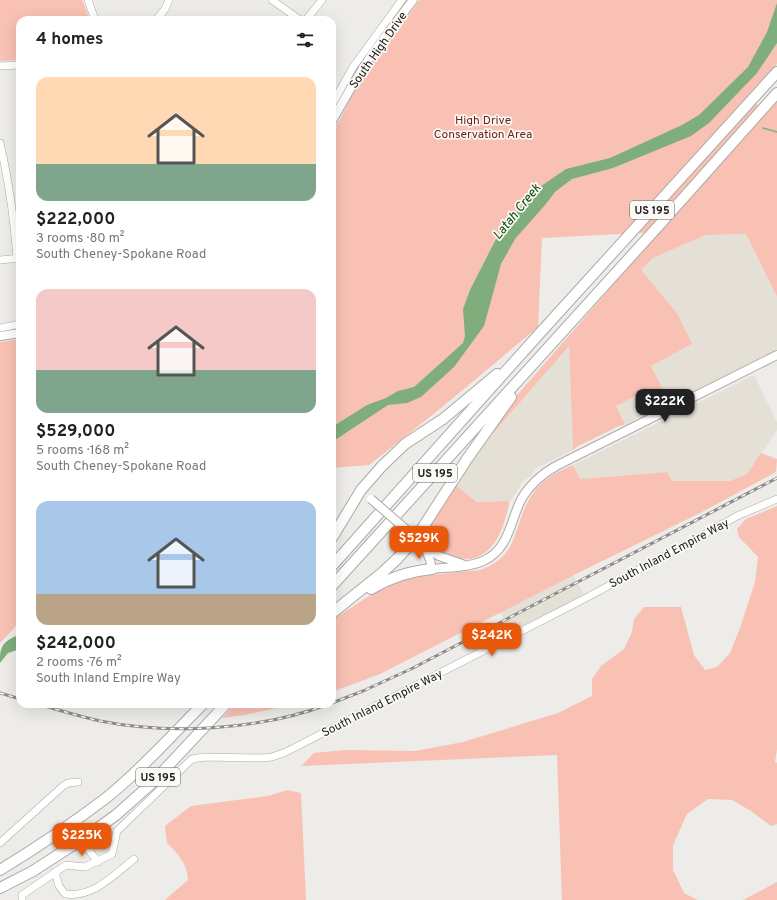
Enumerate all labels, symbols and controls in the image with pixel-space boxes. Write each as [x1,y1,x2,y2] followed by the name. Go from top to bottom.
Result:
[346,9,411,92] street label: South High Drive
[36,29,103,51] text: 4 homes
[294,29,316,51] icon: filters
[140,103,212,175] icon: home
[434,113,532,143] park label: High Drive Conservation Area
[490,181,545,243] water label: Latah Creek
[630,201,674,219] road number: US 195
[36,209,115,231] text: $222,000
[36,231,124,247] text: 3 rooms · 80 m²
[36,247,206,263] text: South Cheney-Spokane Road
[140,315,212,387] icon: home
[637,389,693,423] pin: $222K
[645,394,685,410] text: $222K
[36,421,115,443] text: $529,000
[36,443,129,459] text: 5 rooms · 168 m²
[36,459,206,475] text: South Cheney-Spokane Road
[413,464,457,482] road number: US 195
[607,515,732,592] street label: South Inland Empire Way
[391,526,447,560] pin: $529K
[140,527,212,599] icon: home
[399,531,439,547] text: $529K
[464,623,520,657] pin: $242K
[471,628,513,644] text: $242K
[36,633,116,655] text: $242,000
[36,655,122,671] text: 2 rooms · 76 m²
[319,666,446,741] street label: South Inland Empire Way
[36,671,181,687] text: South Inland Empire Way
[136,768,180,786] road number: US 195
[54,823,110,857] pin: $225K
[62,828,102,844] text: $225K

